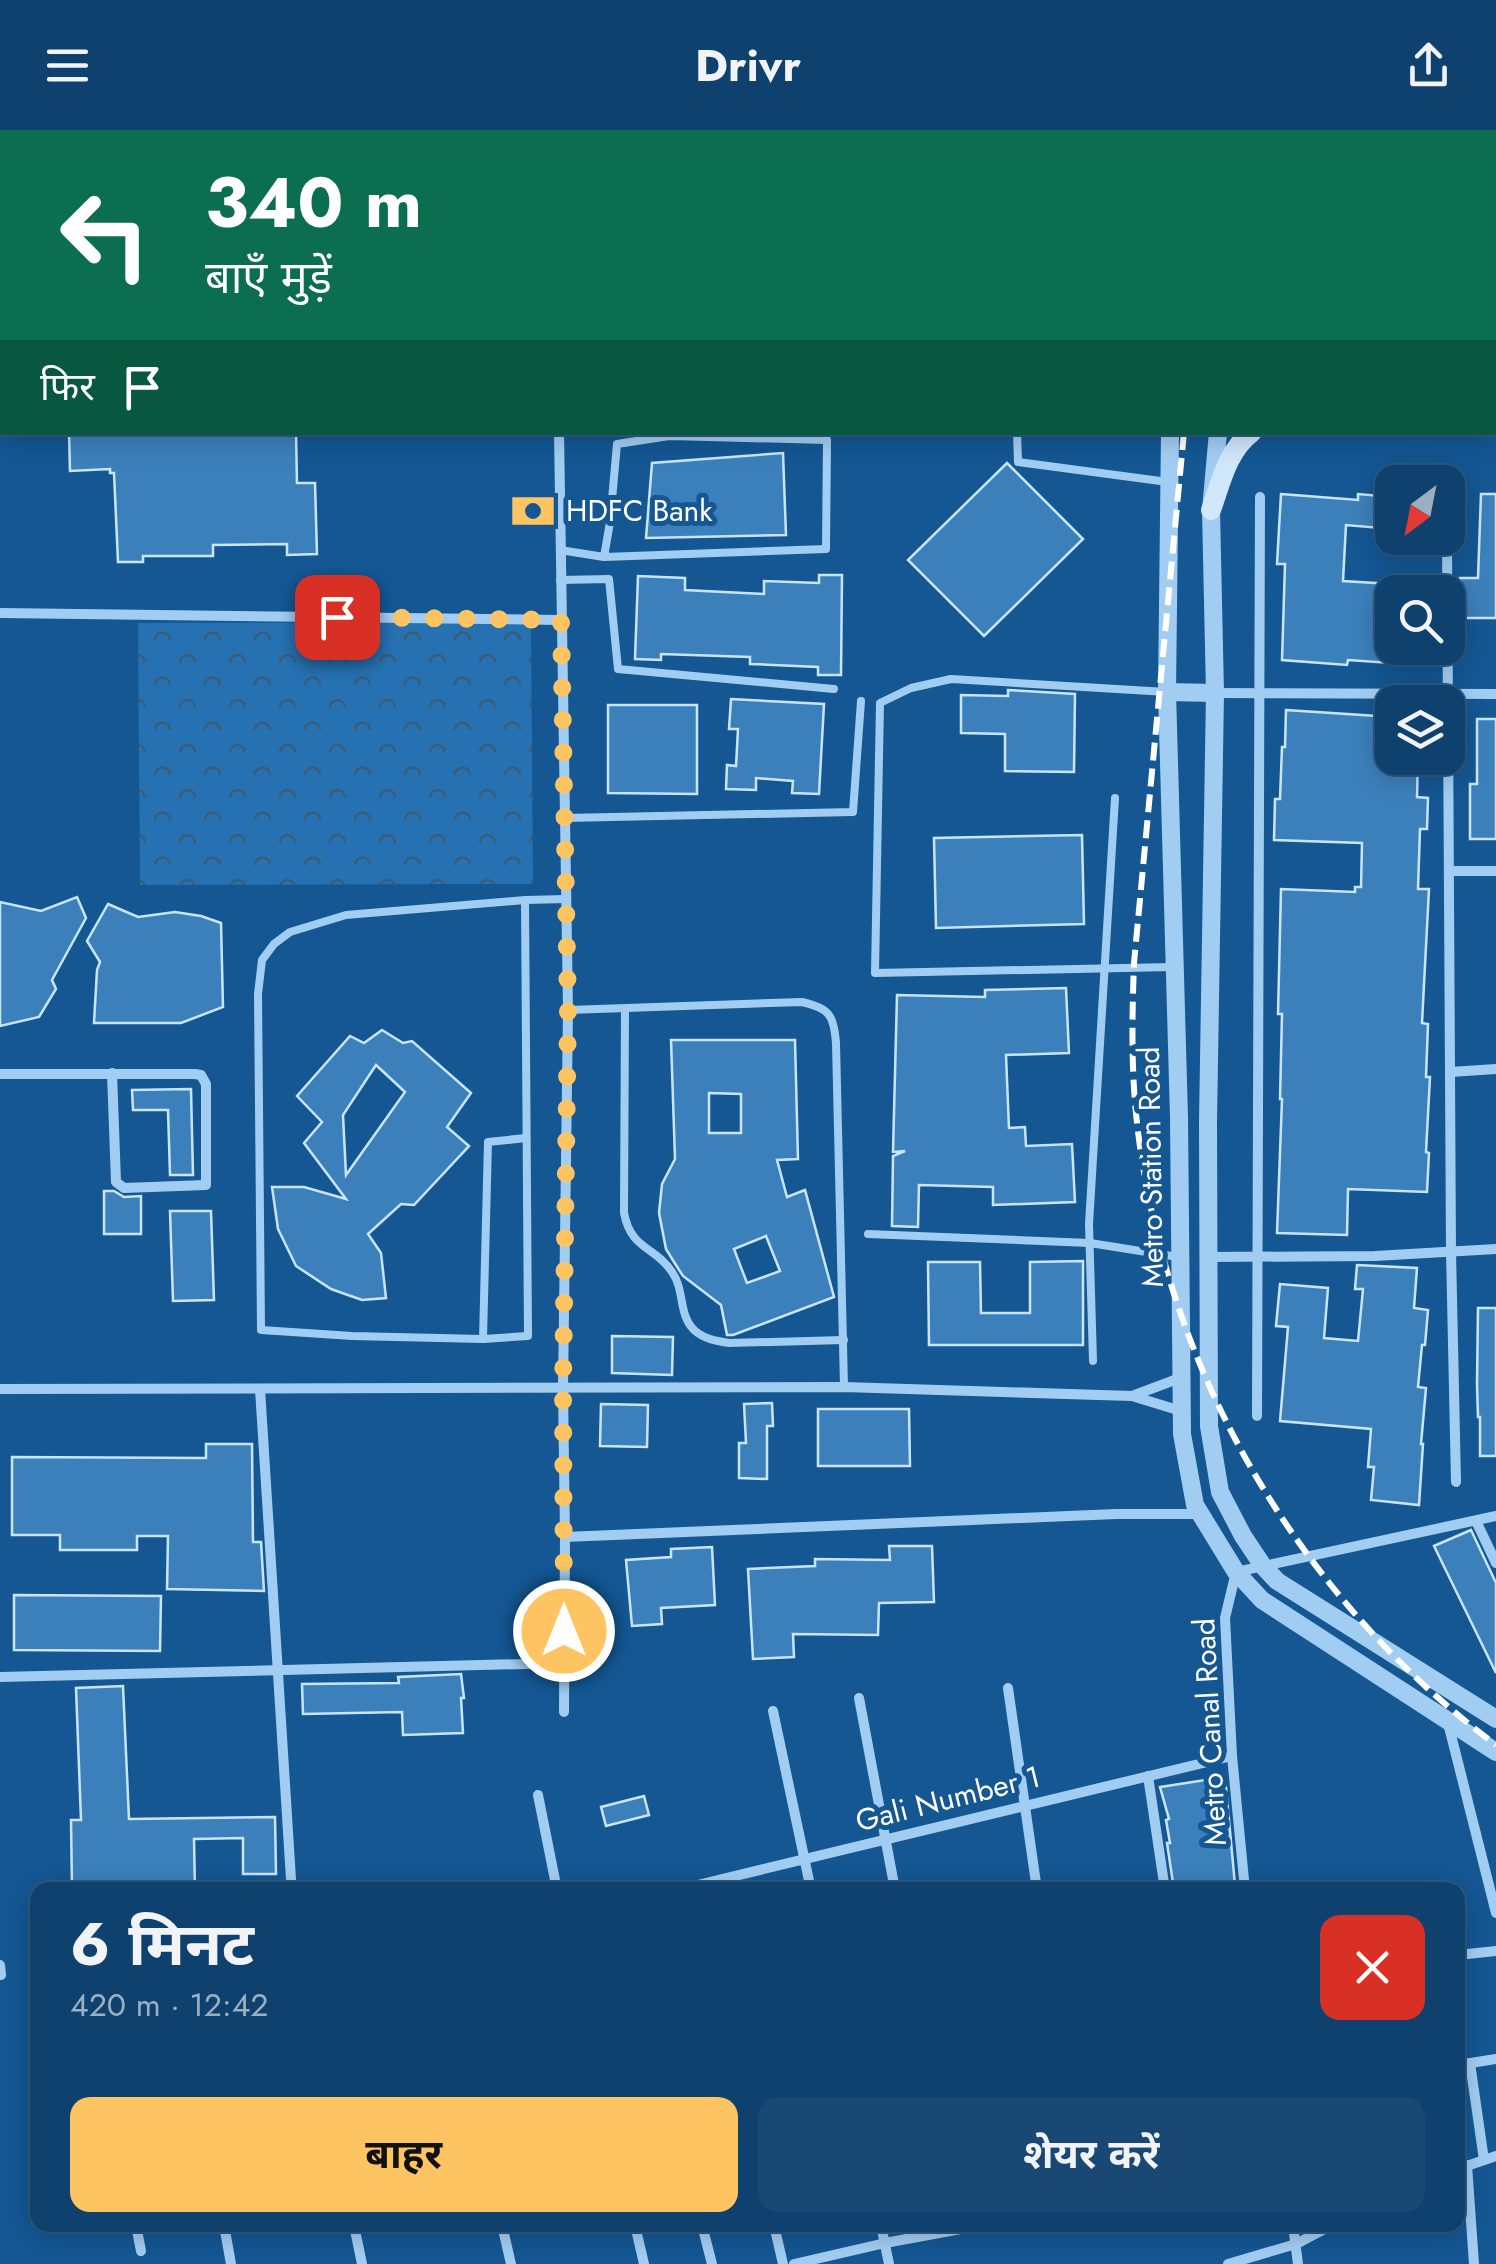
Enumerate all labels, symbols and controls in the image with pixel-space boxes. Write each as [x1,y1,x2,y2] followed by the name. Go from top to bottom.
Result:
[695,33,801,98] text: Drivr
[40,38,95,93] icon: menu
[1401,38,1456,93] icon: share
[205,152,422,253] text: 340 m
[40,170,170,300] icon: left
[205,245,332,310] text: बाएँ मुड़ें
[40,359,95,414] text: फिर
[115,360,170,415] icon: arrive
[1375,465,1465,555] north arrow
[1375,465,1465,775] map controls
[509,487,557,535] bank icon: HDFC Bank
[566,489,713,532] place label: HDFC Bank
[295,575,380,660] pin
[1375,575,1465,665] button: search
[310,590,365,645] icon: arrive
[1375,685,1465,775] button: layers
[1127,1046,1174,1288] street label: Metro Station Road
[512,1579,616,1683] position arrow
[1182,1617,1237,1847] street label: Metro Canal Road
[851,1755,1045,1842] street label: Gali Number 1
[70,1901,254,1988] text: 6 मिनट
[1320,1915,1425,2020] button: close
[70,1982,269,2028] text: 420 m · 12:42
[70,2097,738,2212] button: बाहर
[758,2097,1425,2212] button: शेयर करें

